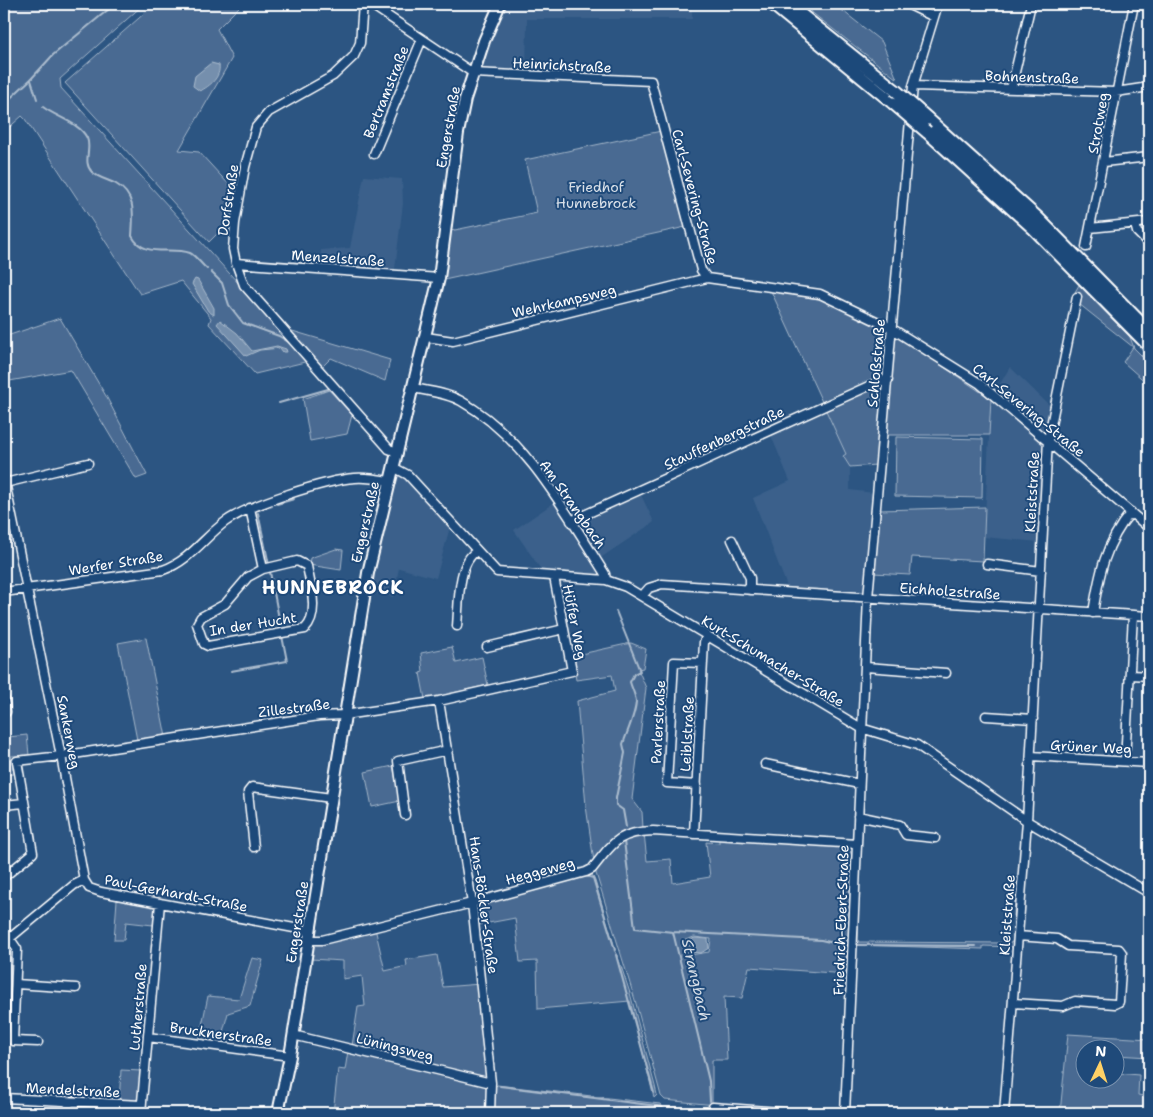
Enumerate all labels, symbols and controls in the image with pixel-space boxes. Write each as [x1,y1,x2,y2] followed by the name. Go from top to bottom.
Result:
[359,43,413,141] street label: Bertramstraße
[512,53,612,77] street label: Heinrichstraße
[985,66,1079,88] street label: Bohnenstraße
[432,84,464,170] street label: Engerstraße
[1084,91,1112,155] street label: Strotweg
[668,127,722,267] street label: Carl-Severing-Straße
[213,163,243,237] street label: Dorfstraße
[556,178,636,212] park label: Friedhof Hunnebrock
[291,246,385,270] street label: Menzelstraße
[510,280,618,322] street label: Wehrkampsweg
[863,318,889,408] street label: Schloßstraße
[969,359,1089,461] street label: Carl-Severing-Straße
[661,402,787,474] street label: Stauffenbergstraße
[1021,451,1043,533] street label: Kleiststraße
[536,456,610,552] street label: Am Strangbach
[347,479,383,565] street label: Engerstraße
[67,547,165,579] street label: Werfer Straße
[262,575,404,600] district label: HUNNEBROCK
[899,578,1001,604] street label: Eichholzstraße
[559,583,591,661] street label: Hüffer Weg
[208,608,298,640] street label: In der Hucht
[698,611,848,711] street label: Kurt-Schumacher-Straße
[647,679,669,764] street label: Parlerstraße
[53,694,85,770] street label: Sankerweg
[257,695,331,721] street label: Zillestraße
[676,696,698,772] street label: Leiblstraße
[1050,736,1132,758] street label: Grüner Weg
[465,835,503,975] street label: Hans-Böckler-Straße
[829,844,853,996] street label: Friedrich-Ebert-Straße
[503,853,577,889] street label: Heggeweg
[103,870,249,916] street label: Paul-Gerhardt-Straße
[995,874,1019,956] street label: Kleiststraße
[282,879,312,964] street label: Engerstraße
[677,937,715,1023] water label: Strangbach
[125,963,151,1051] street label: Lutherstraße
[169,1018,273,1050] street label: Brucknerstraße
[354,1029,436,1065] street label: Lüningsweg
[1076,1040,1126,1090] north arrow
[1095,1042,1107,1060] text: N
[25,1079,121,1101] street label: Mendelstraße

